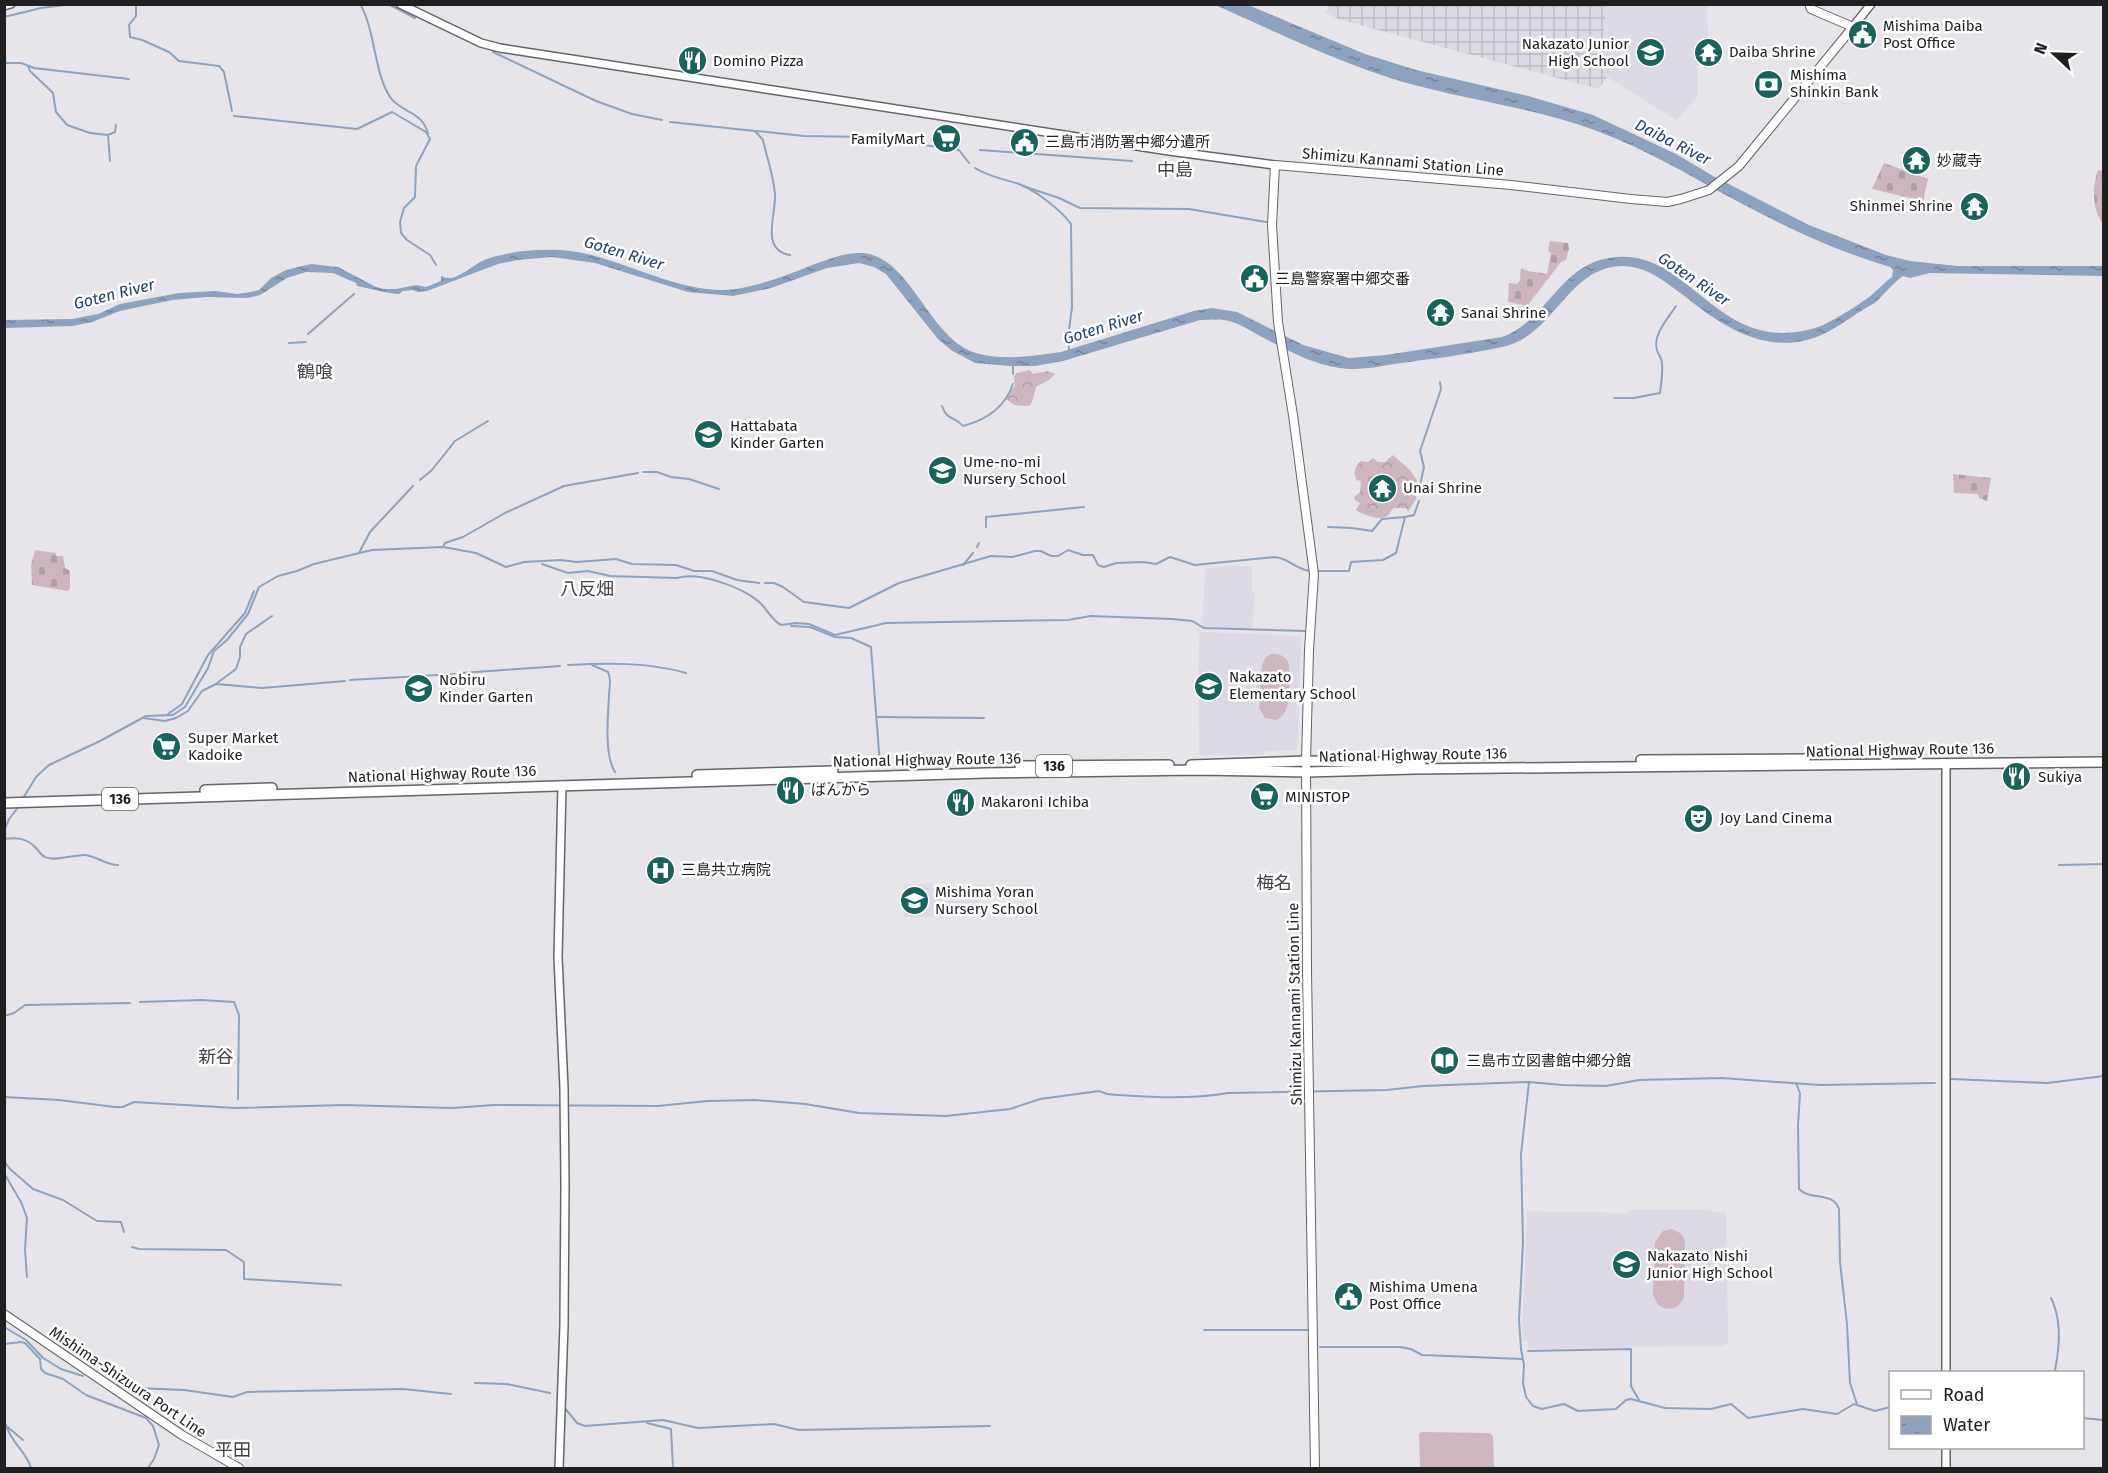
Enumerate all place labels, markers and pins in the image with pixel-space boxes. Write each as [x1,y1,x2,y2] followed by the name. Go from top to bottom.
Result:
[1883,17,1983,52] place label: Mishima Daiba Post Office
[1846,19,1878,51] public building icon: Mishima Daiba Post Office
[1522,35,1630,70] place label: Nakazato Junior High School
[1692,36,1724,68] temple icon: Daiba Shrine
[1634,37,1666,69] school or university icon: Nakazato Junior High School
[1729,43,1816,61] place label: Daiba Shrine
[676,45,708,77] restaurant icon: Domino Pizza
[713,52,804,70] place label: Domino Pizza
[1790,66,1879,101] place label: Mishima Shinkin Bank
[1753,68,1785,100] bank icon: Mishima Shinkin Bank
[930,123,962,155] supermarket icon: FamilyMart
[1008,126,1040,158] public building icon: 三島市消防署中郷分遣所
[851,130,926,148] place label: FamilyMart
[1045,133,1210,151] place label: 三島市消防署中郷分遣所
[1900,145,1932,177] temple icon: 妙蔵寺
[1937,152,1982,170] place label: 妙蔵寺
[1958,190,1990,222] temple icon: Shinmei Shrine
[1850,197,1953,215] place label: Shinmei Shrine
[1238,263,1270,295] public building icon: 三島警察署中郷交番
[1275,270,1410,288] place label: 三島警察署中郷交番
[1424,297,1456,329] temple icon: Sanai Shrine
[1461,304,1546,322] place label: Sanai Shrine
[730,417,824,452] place label: Hattabata Kinder Garten
[693,419,725,451] school or university icon: Hattabata Kinder Garten
[963,453,1067,488] place label: Ume-no-mi Nursery School
[926,455,958,487] school or university icon: Ume-no-mi Nursery School
[1366,472,1398,504] temple icon: Unai Shrine
[1403,479,1482,497] place label: Unai Shrine
[1229,668,1357,703] place label: Nakazato Elementary School
[1192,670,1224,702] school or university icon: Nakazato Elementary School
[439,671,533,706] place label: Nobiru Kinder Garten
[402,673,434,705] school or university icon: Nobiru Kinder Garten
[188,729,279,764] place label: Super Market Kadoike
[151,731,183,763] supermarket icon: Super Market Kadoike
[2001,761,2033,793] restaurant icon: Sukiya
[2038,768,2082,786] place label: Sukiya
[774,774,806,806] restaurant icon: ばんから
[811,781,871,799] place label: ばんから
[1248,781,1280,813] supermarket icon: MINISTOP
[944,786,976,818] restaurant icon: Makaroni Ichiba
[1285,788,1350,806] place label: MINISTOP
[981,793,1089,811] place label: Makaroni Ichiba
[1683,802,1715,834] theatre icon: Joy Land Cinema
[1720,809,1832,827] place label: Joy Land Cinema
[644,854,676,886] hospital icon: 三島共立病院
[681,861,771,879] place label: 三島共立病院
[935,883,1039,918] place label: Mishima Yoran Nursery School
[898,885,930,917] school or university icon: Mishima Yoran Nursery School
[1429,1045,1461,1077] library icon: 三島市立図書館中郷分館
[1466,1052,1631,1070] place label: 三島市立図書館中郷分館
[1647,1247,1774,1282] place label: Nakazato Nishi Junior High School
[1610,1249,1642,1281] school or university icon: Nakazato Nishi Junior High School
[1369,1278,1478,1313] place label: Mishima Umena Post Office
[1332,1280,1364,1312] public building icon: Mishima Umena Post Office

